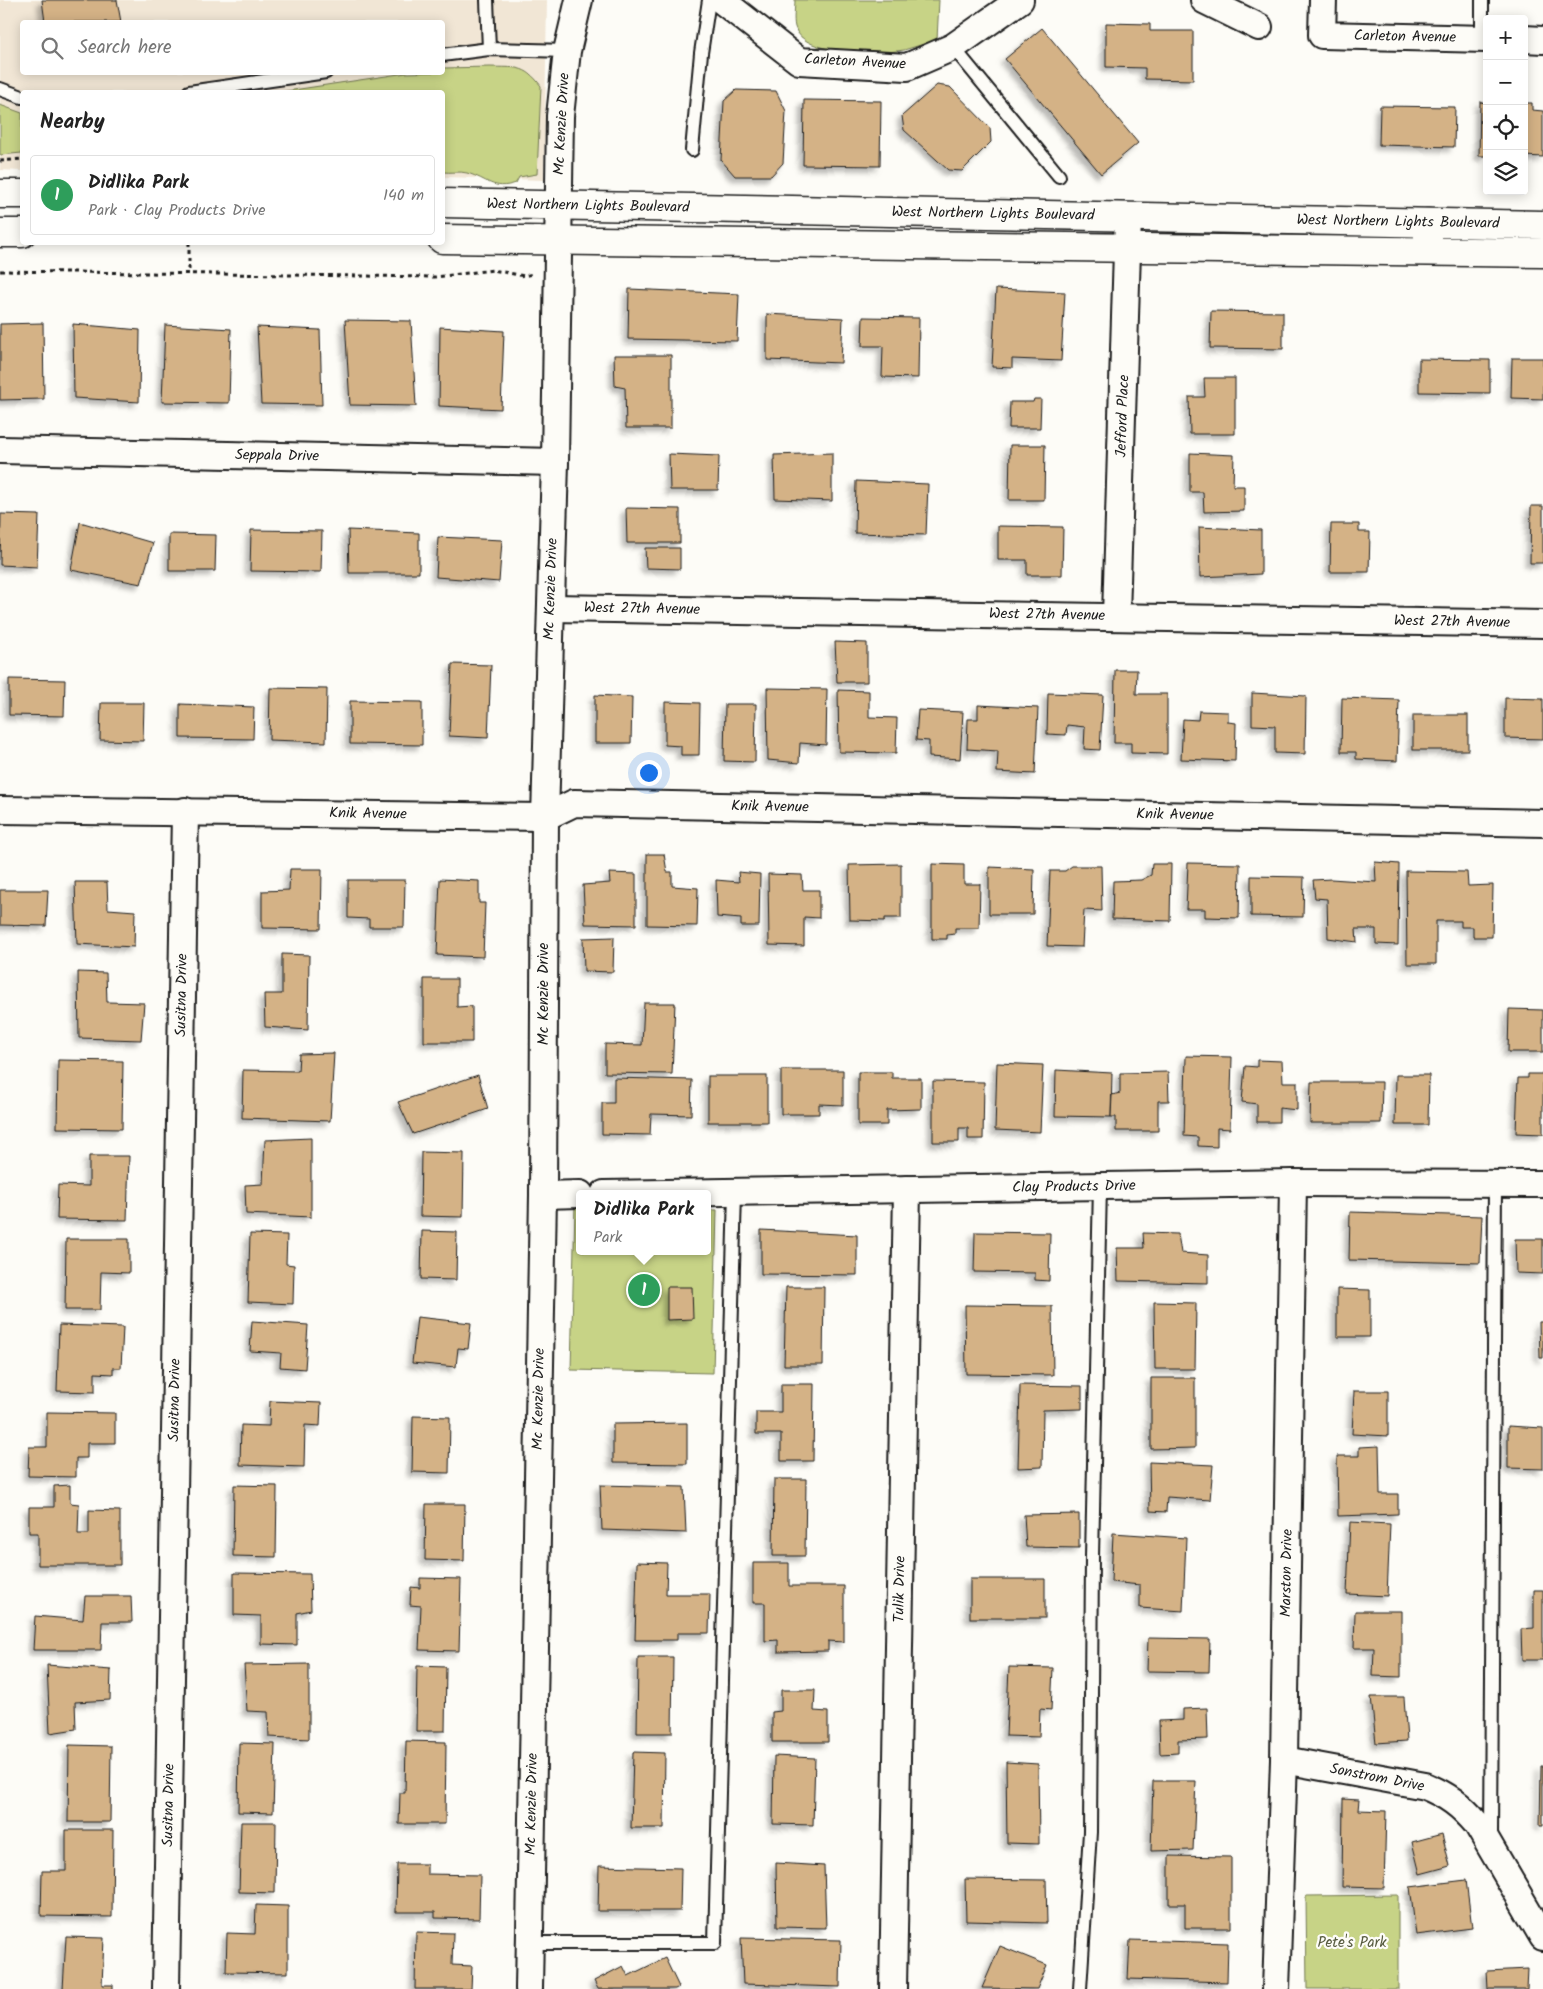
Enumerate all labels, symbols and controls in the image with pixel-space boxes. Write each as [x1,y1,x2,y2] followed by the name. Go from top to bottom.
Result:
[1483,15,1528,195] map controls
[1483,15,1528,60] button: +
[20,20,445,75] search box
[1354,24,1457,50] street label: Carleton Avenue
[78,33,172,63] text: Search here
[38,34,66,62] icon: search
[803,47,907,77] street label: Carleton Avenue
[1483,60,1528,105] button: −
[547,72,577,176] street label: Mc Kenzie Drive
[1483,105,1528,150] button: locate
[40,106,105,139] text: Nearby
[1483,150,1528,195] button: layers
[88,168,189,198] text: Didlika Park
[55,183,59,208] text: 1
[383,183,424,208] text: 140 m
[486,192,690,220] street label: West Northern Lights Boulevard
[88,198,265,223] text: Park · Clay Products Drive
[891,200,1095,228] street label: West Northern Lights Boulevard
[1296,208,1500,236] street label: West Northern Lights Boulevard
[1110,374,1136,458] street label: Jefford Place
[235,443,320,469] street label: Seppala Drive
[537,537,565,641] street label: Mc Kenzie Drive
[584,596,701,622] street label: West 27th Avenue
[989,602,1106,628] street label: West 27th Avenue
[1394,609,1511,635] street label: West 27th Avenue
[636,760,662,786] your location
[731,794,809,820] street label: Knik Avenue
[329,801,407,827] street label: Knik Avenue
[1136,802,1214,828] street label: Knik Avenue
[532,943,556,1045] street label: Mc Kenzie Drive
[169,953,195,1037] street label: Susitna Drive
[1012,1174,1136,1200] street label: Clay Products Drive
[576,1190,711,1255] popup
[593,1195,694,1225] text: Didlika Park
[593,1225,622,1250] text: Park
[628,1271,660,1309] pin: 1
[526,1347,552,1450] street label: Mc Kenzie Drive
[162,1358,188,1442] street label: Susitna Drive
[1274,1528,1300,1617] street label: Marston Drive
[887,1555,913,1623] street label: Tulik Drive
[519,1752,545,1855] street label: Mc Kenzie Drive
[1328,1757,1427,1799] street label: Sonstrom Drive
[156,1763,182,1847] street label: Susitna Drive
[1317,1931,1388,1955] park label: Pete's Park

